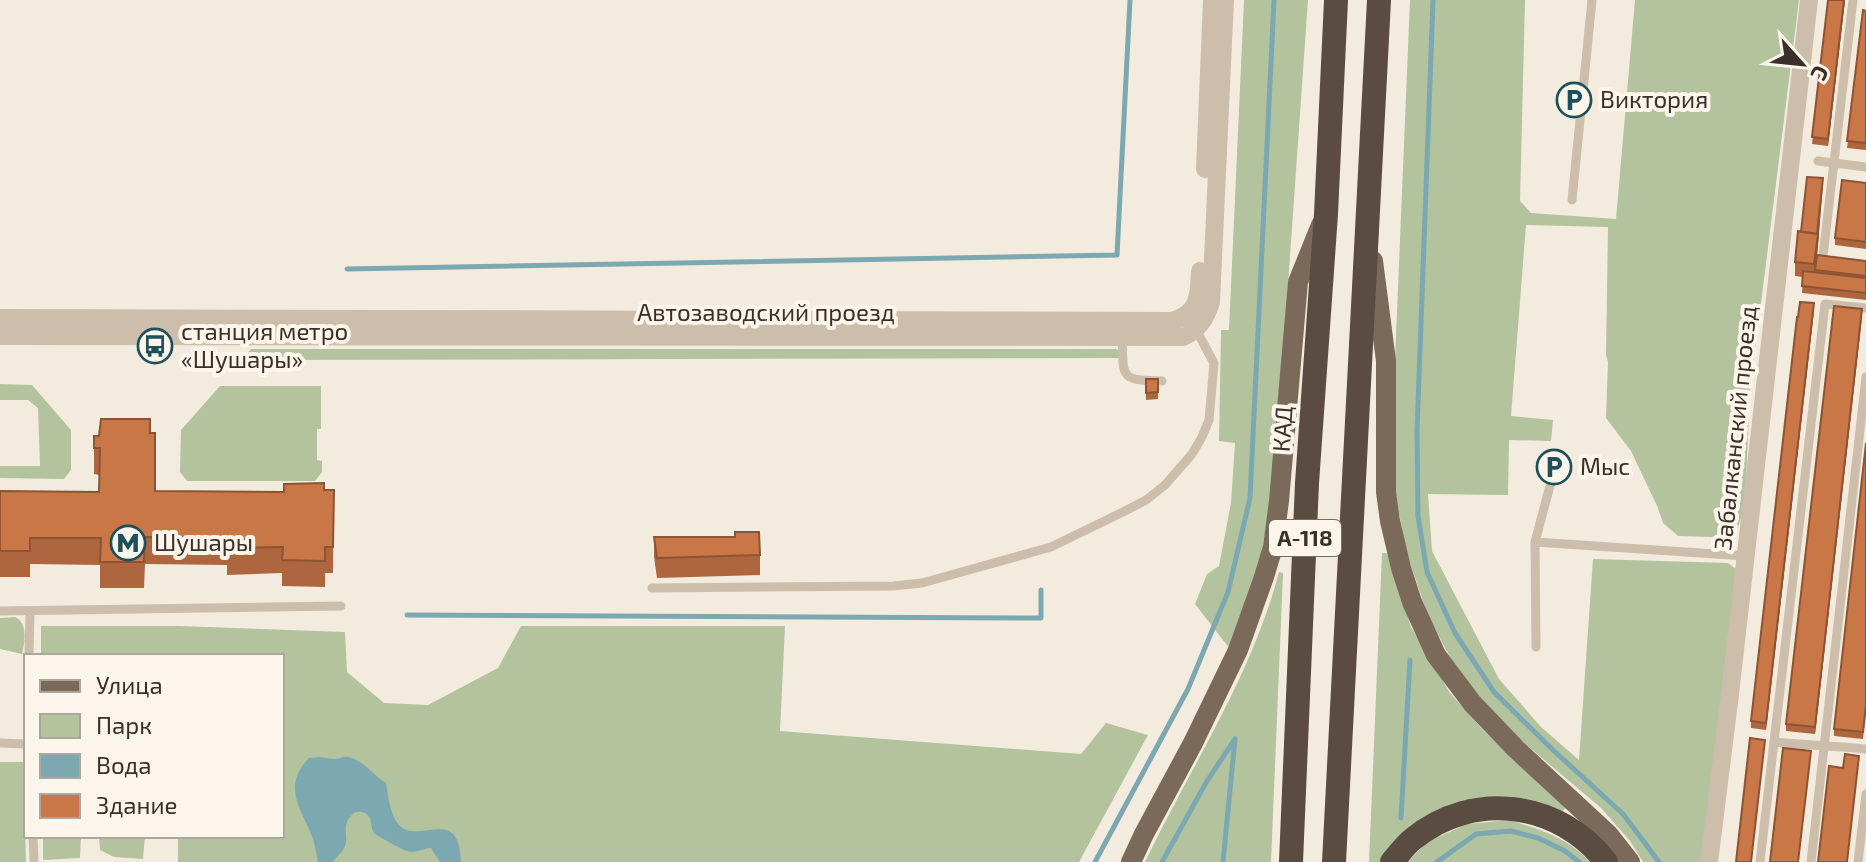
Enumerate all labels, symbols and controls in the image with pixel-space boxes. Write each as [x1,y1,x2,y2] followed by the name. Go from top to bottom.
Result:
[1762,24,1842,104] north arrow
[1806,62,1835,85] text: С
[1555,81,1593,119] parking icon: Виктория
[1600,84,1708,113] place label: Виктория
[637,297,895,326] street label: Автозаводский проезд
[1707,304,1762,551] street label: Забалканский проезд
[181,316,348,374] place label: станция метро «Шушары»
[136,327,174,365] bus stop icon: станция метро «Шушары»
[1265,405,1298,453] street label: КАД
[1535,448,1573,486] parking icon: Мыс
[1580,451,1630,480] place label: Мыс
[1269,520,1341,556] road number: А-118
[109,524,147,562] metro station icon: Шушары
[154,527,253,557] place label: Шушары
[24,654,284,838] legend
[96,670,163,699] text: Улица
[96,710,152,739] text: Парк
[96,750,152,779] text: Вода
[96,790,178,819] text: Здание

